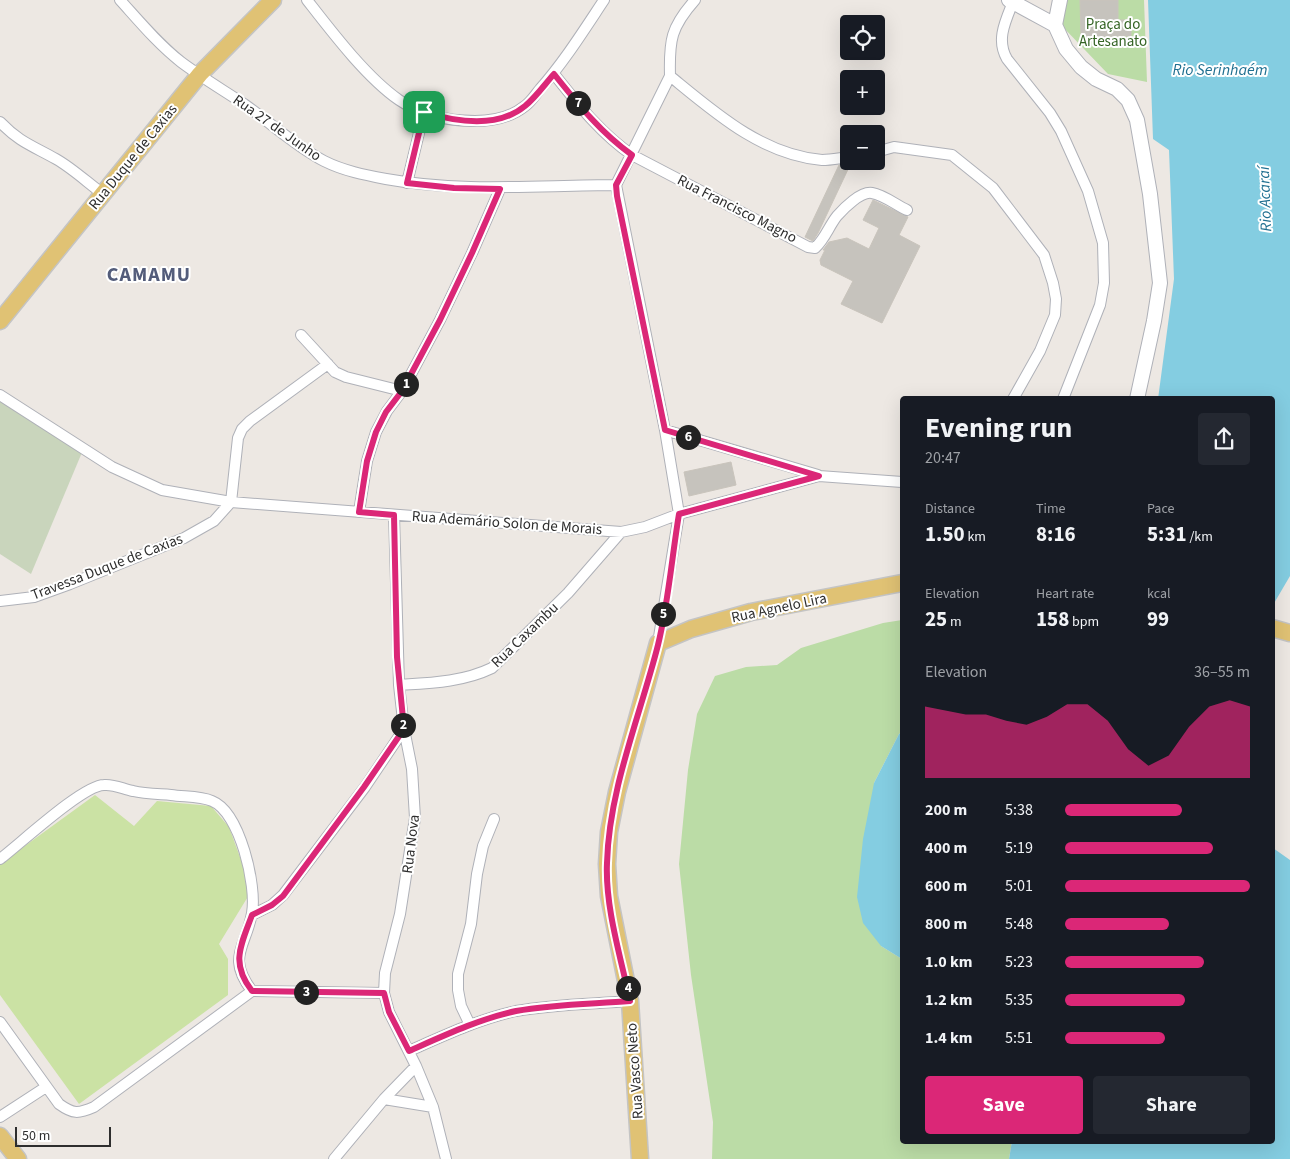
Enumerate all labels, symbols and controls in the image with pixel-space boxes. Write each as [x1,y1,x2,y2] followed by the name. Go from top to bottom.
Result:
[1079,14,1147,52] park label: Praça do Artesanato
[840,15,885,170] map controls
[840,15,885,60] button: locate
[1173,59,1267,81] water label: Rio Serinhaém
[840,70,885,115] button: +
[228,90,326,166] street label: Rua 27 de Junho
[566,90,590,116] pin: 7
[403,91,445,133] pin
[575,93,582,113] text: 7
[410,98,438,126] icon: arrive
[84,100,182,214] street label: Rua Duque de Caxias
[840,125,885,170] button: −
[1253,164,1277,232] water label: Rio Acaraí
[674,170,800,248] street label: Rua Francisco Magno
[107,261,191,289] district label: CAMAMU
[394,372,418,396] pin: 1
[403,374,410,394] text: 1
[925,408,1072,448] text: Evening run
[1198,413,1250,465] button: share
[676,424,700,450] pin: 6
[685,427,692,447] text: 6
[925,447,961,469] text: 20:47
[925,499,975,519] text: Distance
[1036,499,1066,519] text: Time
[1147,499,1174,519] text: Pace
[411,506,603,540] street label: Rua Ademário Solon de Morais
[925,519,965,549] text: 1.50
[1036,519,1076,549] text: 8:16
[1147,519,1187,549] text: 5:31
[965,527,986,547] text: km
[1187,527,1213,547] text: /km
[28,528,186,606] street label: Travessa Duque de Caxias
[925,584,980,604] text: Elevation
[1036,584,1094,604] text: Heart rate
[1147,584,1171,604] text: kcal
[729,588,829,628] street label: Rua Agnelo Lira
[487,597,563,673] street label: Rua Caxambu
[650,602,676,626] pin: 5
[660,604,667,624] text: 5
[925,604,947,634] text: 25
[1036,604,1069,634] text: 158
[1147,604,1169,634] text: 99
[947,612,962,632] text: m
[1069,612,1099,632] text: bpm
[925,661,987,683] text: Elevation
[1194,661,1250,683] text: 36–55 m
[390,712,416,738] pin: 2
[400,715,407,735] text: 2
[925,799,967,821] text: 200 m
[1005,799,1033,821] text: 5:38
[397,813,425,875] street label: Rua Nova
[925,837,967,859] text: 400 m
[1005,837,1033,859] text: 5:19
[925,875,967,897] text: 600 m
[1005,875,1033,897] text: 5:01
[925,913,967,935] text: 800 m
[1005,913,1033,935] text: 5:48
[925,951,972,973] text: 1.0 km
[1005,951,1033,973] text: 5:23
[616,976,640,1000] pin: 4
[625,978,632,998] text: 4
[294,980,318,1004] pin: 3
[303,982,310,1002] text: 3
[925,989,972,1011] text: 1.2 km
[1005,989,1033,1011] text: 5:35
[621,1022,649,1120] street label: Rua Vasco Neto
[925,1027,972,1049] text: 1.4 km
[1005,1027,1033,1049] text: 5:51
[925,1076,1083,1134] button: Save
[1093,1076,1250,1134] button: Share
[15,1124,111,1147] scale bar
[22,1126,50,1146] text: 50 m

